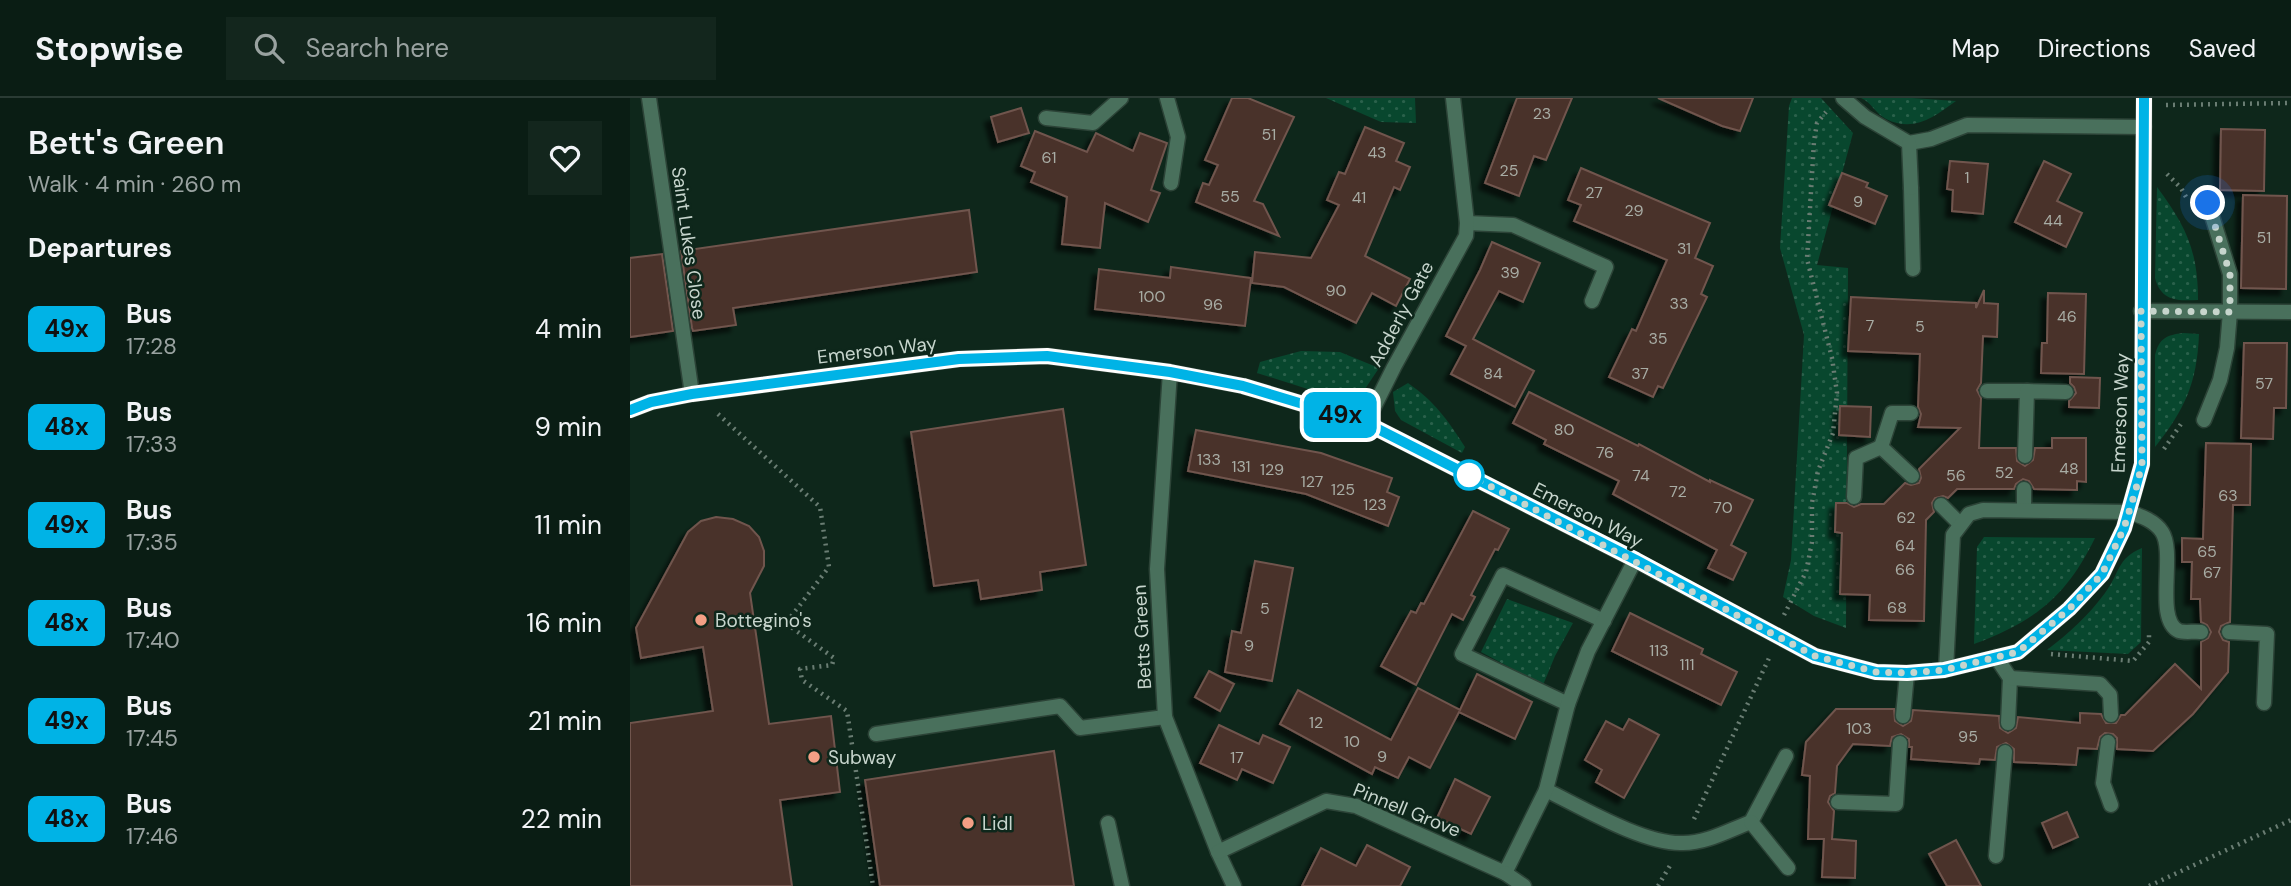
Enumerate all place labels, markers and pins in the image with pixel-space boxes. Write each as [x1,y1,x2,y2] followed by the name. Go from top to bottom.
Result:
[1454,460,1484,490] unlabelled marker
[715,608,812,633] place label: Bottegino's
[693,612,709,628] marker: Bottegino's
[828,745,897,770] place label: Subway
[806,749,822,765] marker: Subway
[982,811,1013,836] place label: Lidl
[960,815,976,831] marker: Lidl

